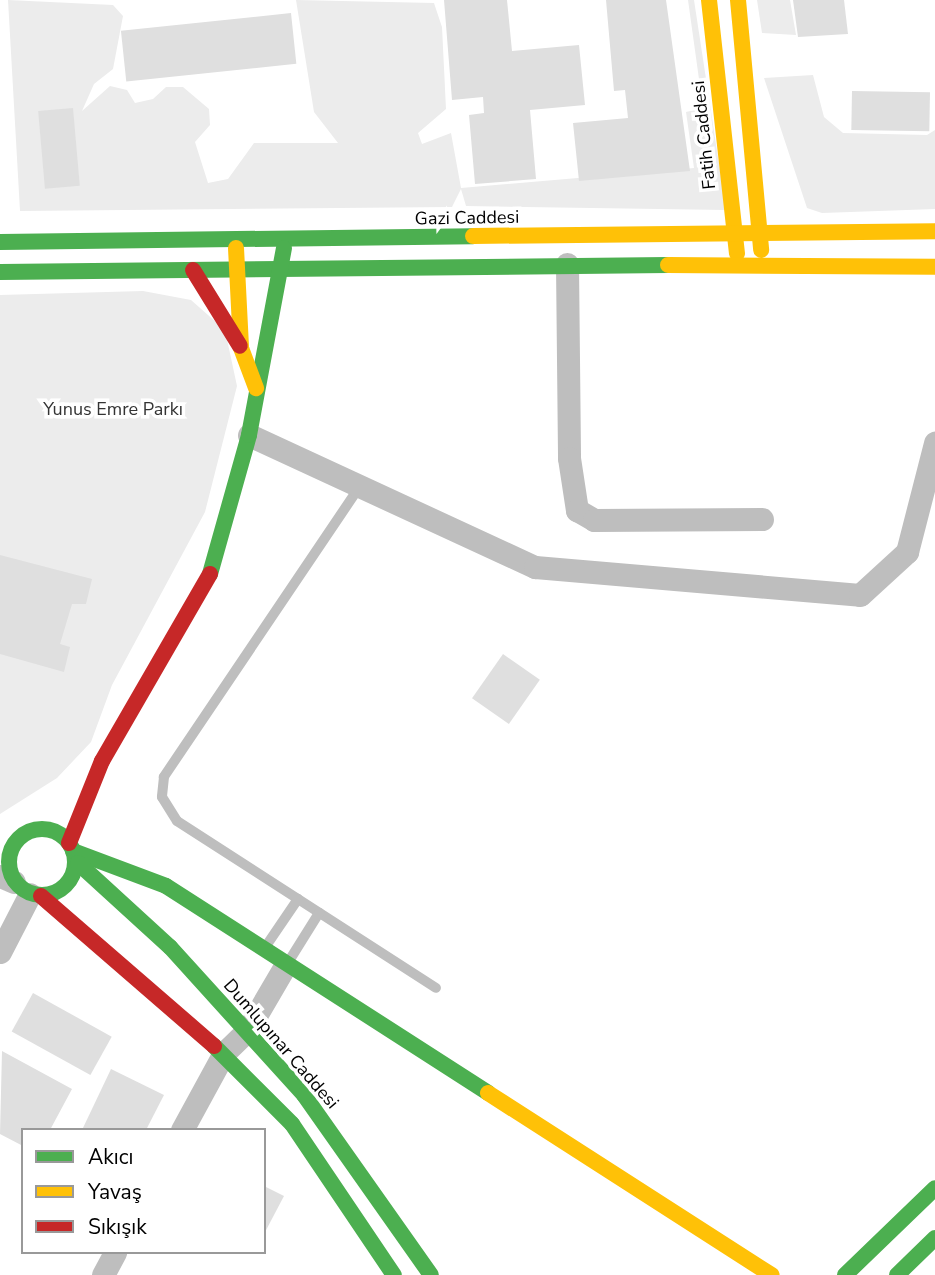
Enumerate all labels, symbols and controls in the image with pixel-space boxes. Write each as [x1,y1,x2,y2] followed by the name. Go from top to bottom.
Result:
[688,80,720,190] street label: Fatih Caddesi
[415,206,519,230] street label: Gazi Caddesi
[43,398,183,420] park label: Yunus Emre Parkı
[219,975,343,1113] street label: Dumlupınar Caddesi
[21,1128,266,1254] legend
[88,1143,133,1171] text: Akıcı
[88,1178,142,1206] text: Yavaş
[88,1213,147,1241] text: Sıkışık

